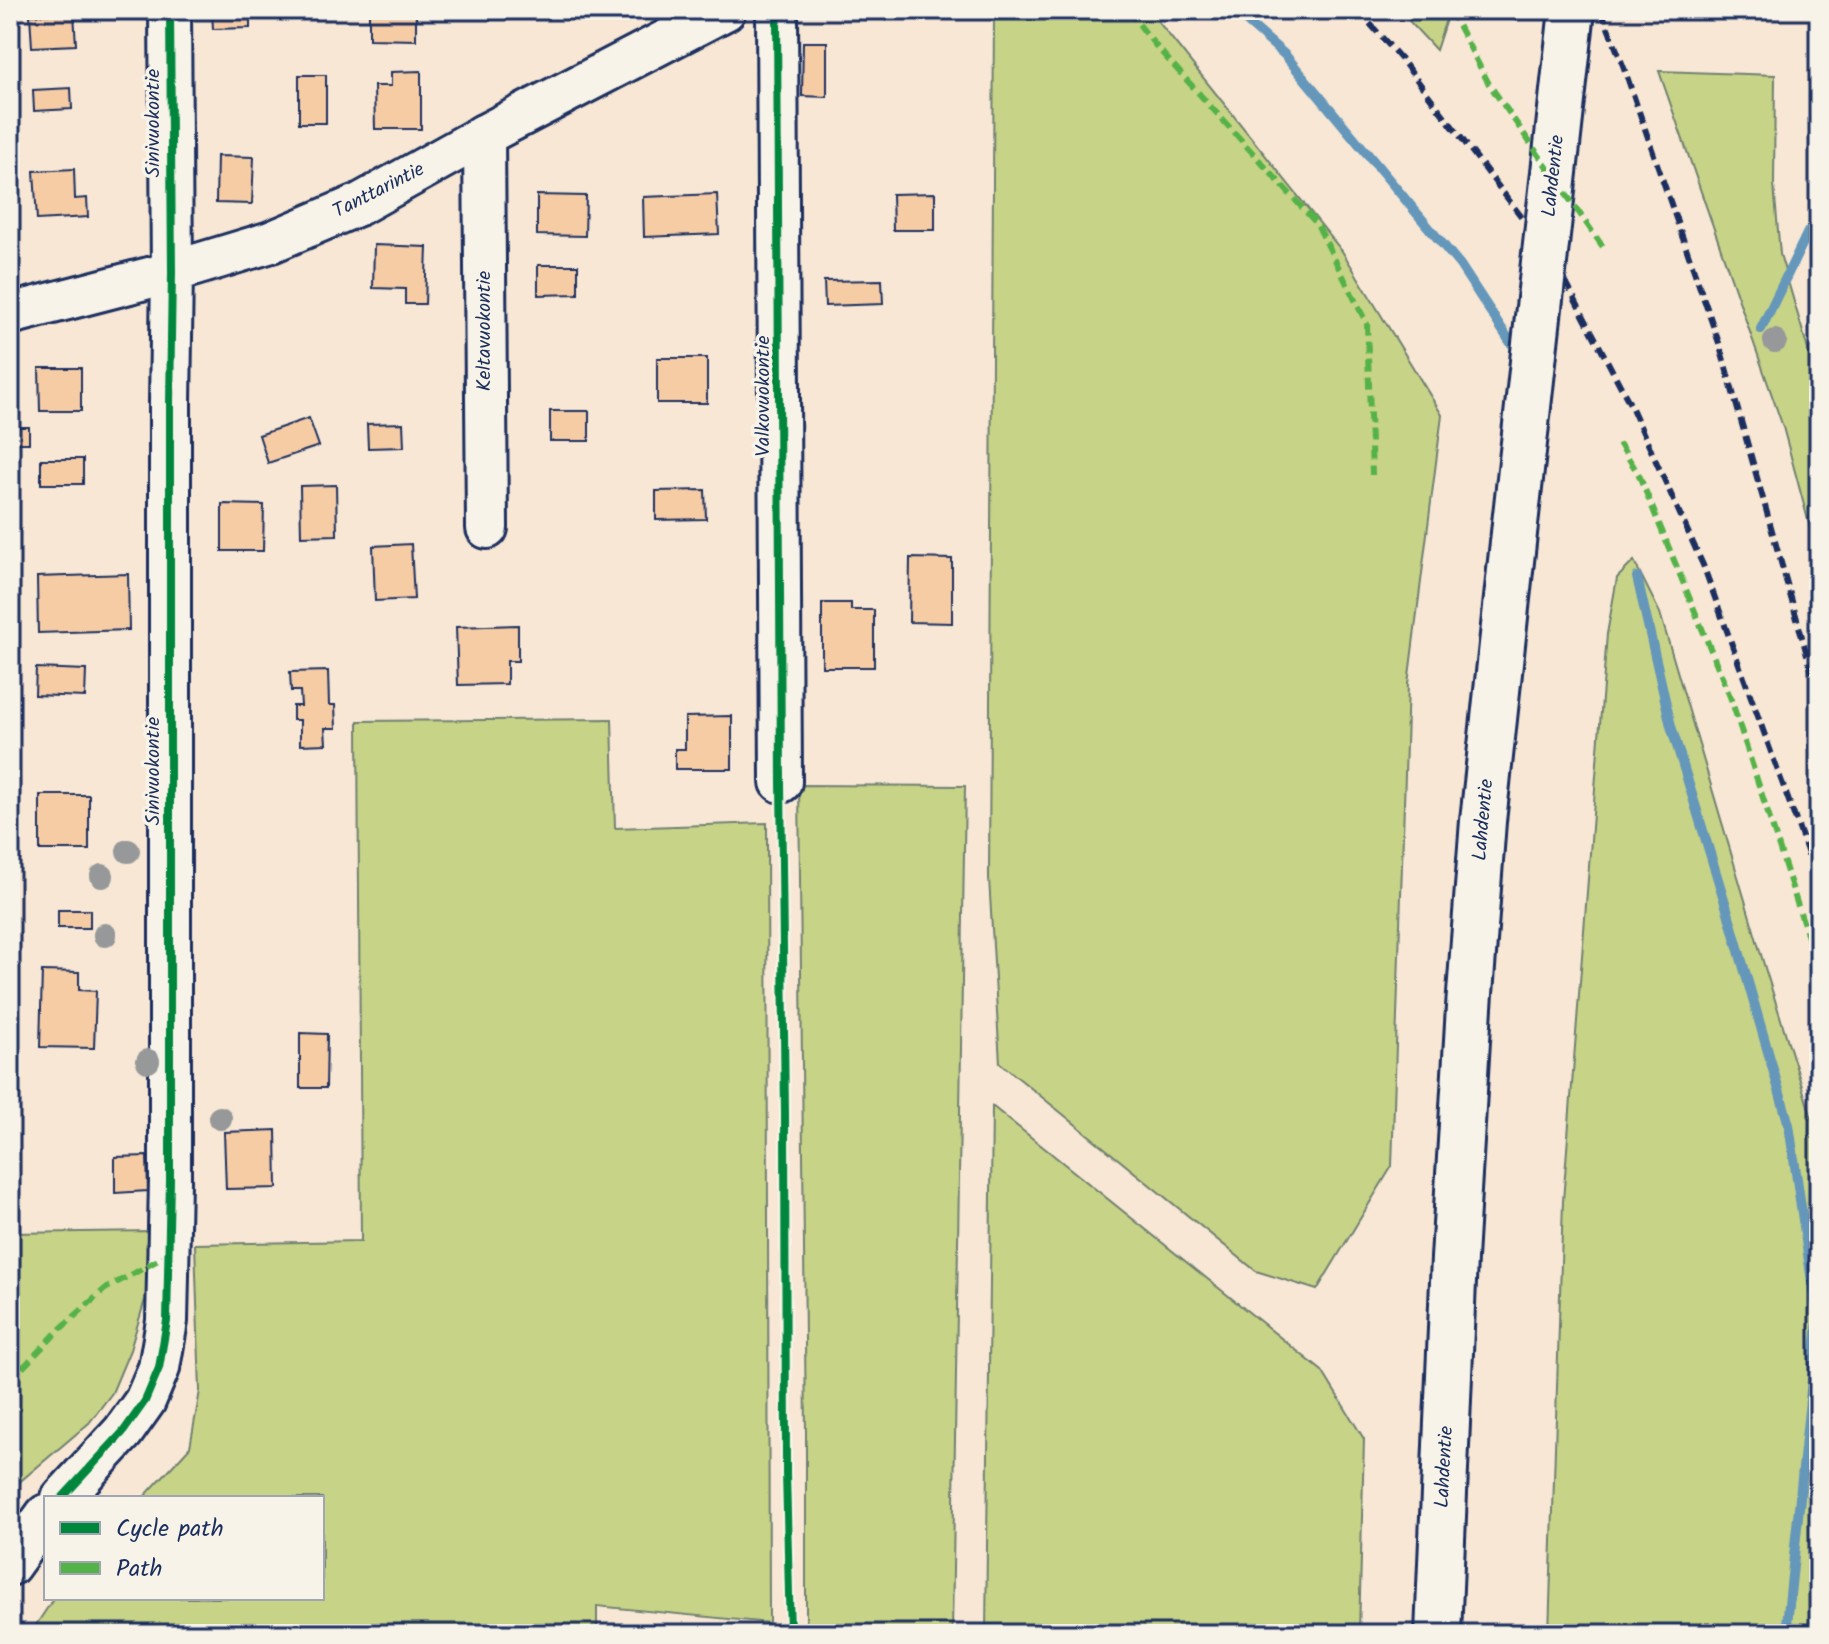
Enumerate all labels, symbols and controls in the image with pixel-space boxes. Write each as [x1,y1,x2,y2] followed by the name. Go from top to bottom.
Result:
[138,69,170,177] street label: Sinivuokontie
[1534,133,1574,219] street label: Lahdentie
[328,154,430,228] street label: Tanttarintie
[469,271,501,391] street label: Keltavuokontie
[748,335,780,457] street label: Valkovuokontie
[138,717,170,825] street label: Sinivuokontie
[1464,778,1504,862] street label: Lahdentie
[1427,1425,1463,1509] street label: Lahdentie
[44,1496,324,1600] legend
[116,1510,224,1549] text: Cycle path
[116,1550,162,1589] text: Path

